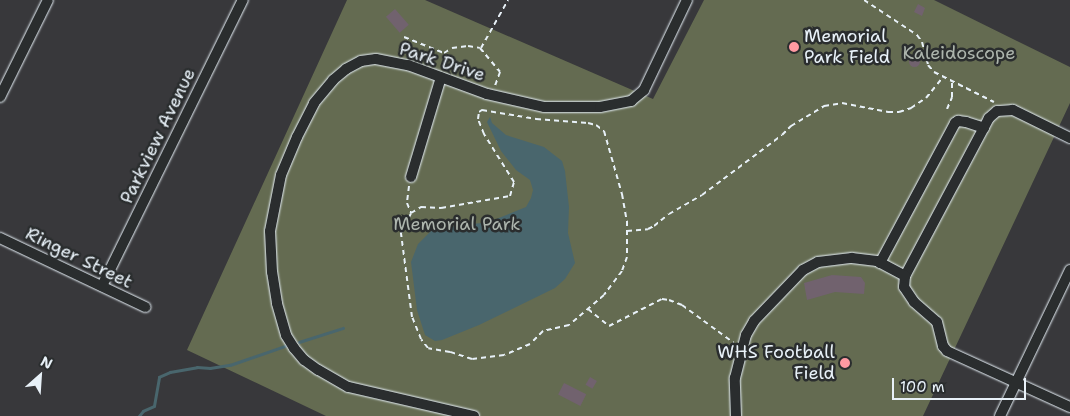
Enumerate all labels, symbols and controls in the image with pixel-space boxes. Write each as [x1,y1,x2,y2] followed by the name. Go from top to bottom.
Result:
[804,26,890,68] place label: Memorial Park Field
[396,38,488,86] street label: Park Drive
[788,41,800,53] marker: Memorial Park Field
[903,42,1015,64] park label: Kaleidoscope
[116,65,200,207] street label: Parkview Avenue
[393,213,521,235] park label: Memorial Park
[22,223,136,293] street label: Ringer Street
[717,342,835,384] place label: WHS Football Field
[15,351,65,401] north arrow
[38,352,56,373] text: N
[839,357,851,369] marker: WHS Football Field
[895,368,1029,400] scale bar
[900,377,945,397] text: 100 m

